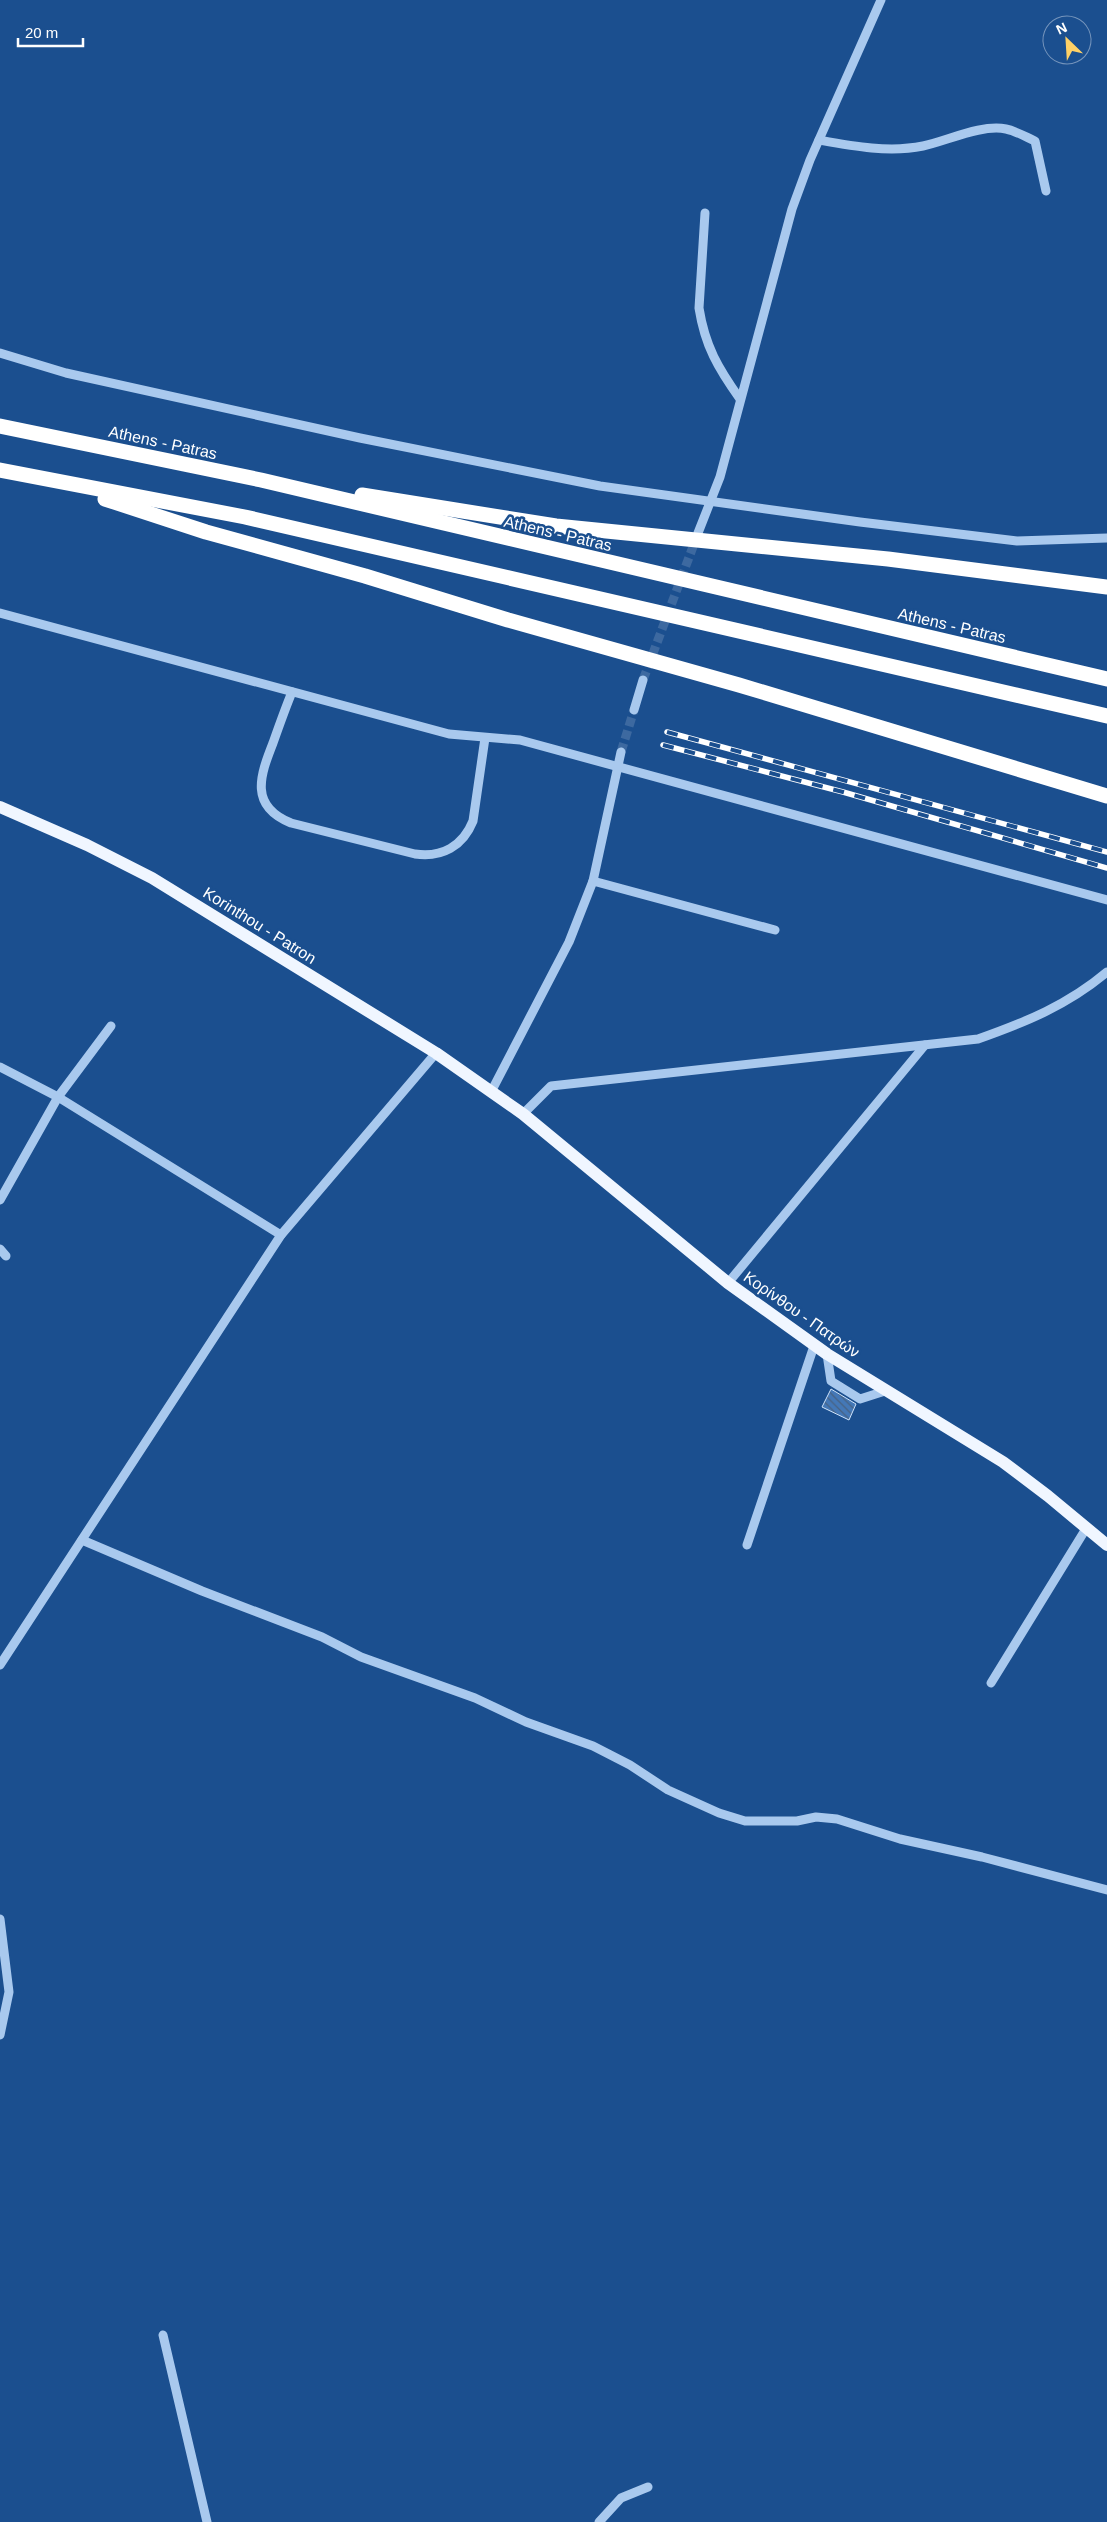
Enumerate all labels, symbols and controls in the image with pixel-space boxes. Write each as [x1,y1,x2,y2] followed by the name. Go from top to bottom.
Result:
[18,15,82,47] scale bar
[1042,15,1092,65] north arrow
[1054,19,1069,38] text: N
[25,24,58,41] text: 20 m
[107,423,219,462] street label: Athens - Patras
[502,513,614,554] street label: Athens - Patras
[896,605,1008,646] street label: Athens - Patras
[200,884,319,967] street label: Korinthou - Patron
[741,1268,863,1361] street label: Κορίνθου - Πατρών

